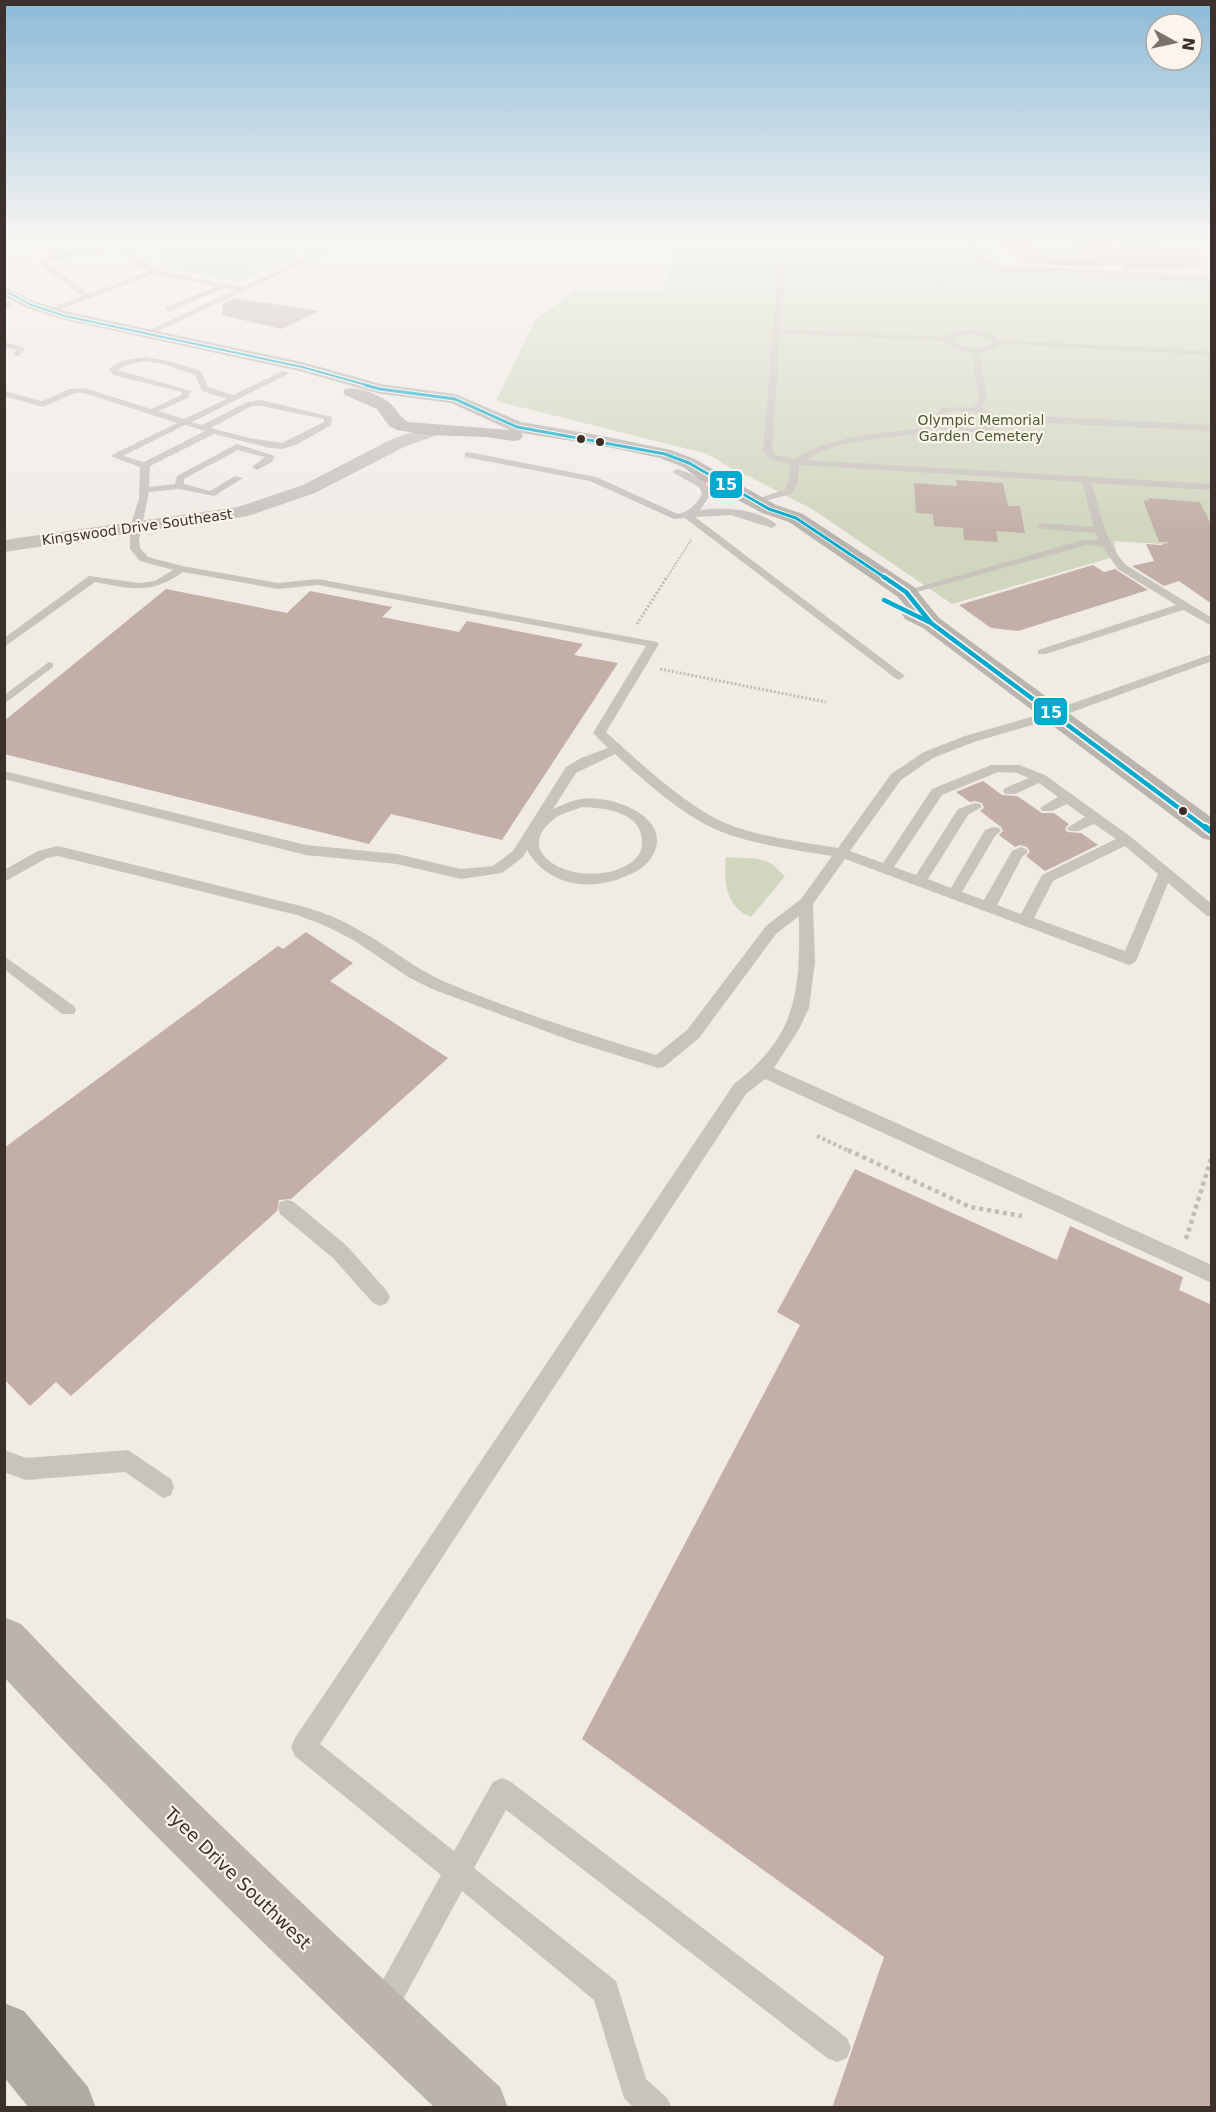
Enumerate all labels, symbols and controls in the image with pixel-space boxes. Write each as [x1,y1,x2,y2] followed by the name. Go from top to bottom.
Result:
[1144,12,1204,72] north arrow
[1178,36,1199,52] text: N
[918,412,1044,444] park label: Olympic Memorial Garden Cemetery
[575,433,587,445] unlabelled marker
[594,436,606,448] unlabelled marker
[709,470,743,499] line badge: 15
[715,475,737,494] text: 15
[41,506,234,548] street label: Kingswood Drive Southeast
[1033,697,1068,726] line badge: 15
[1040,703,1062,722] text: 15
[1177,805,1189,817] unlabelled marker
[160,1802,315,1953] street label: Tyee Drive Southwest

